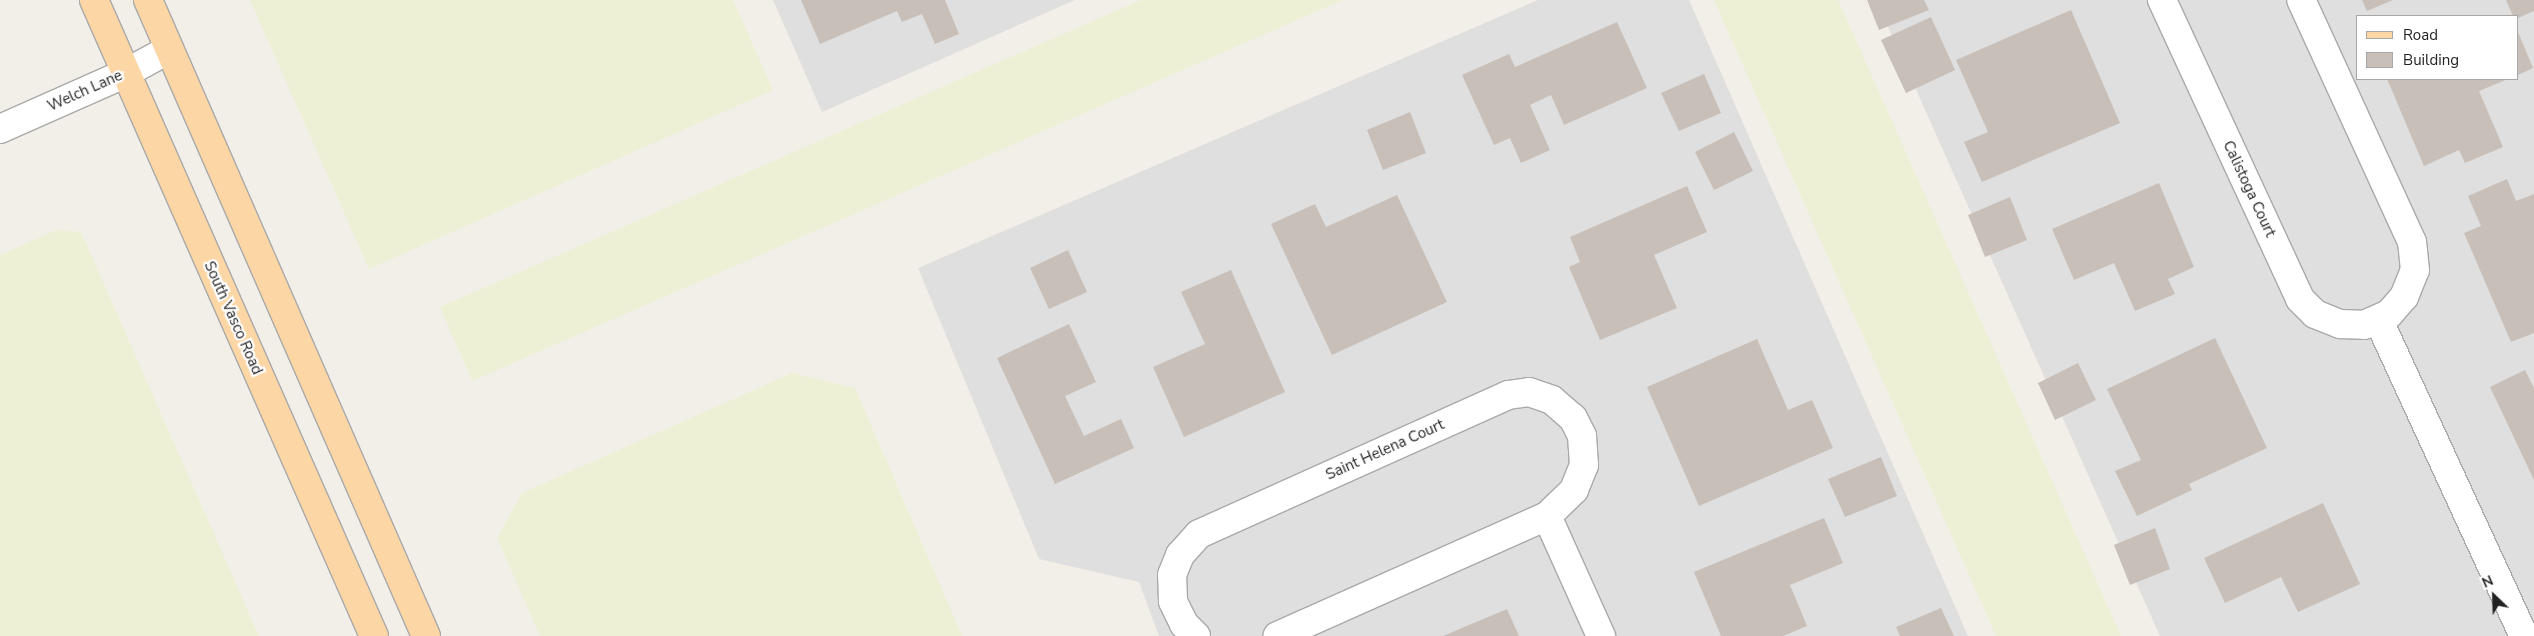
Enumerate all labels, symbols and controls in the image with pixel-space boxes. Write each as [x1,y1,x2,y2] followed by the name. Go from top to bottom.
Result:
[2356,15,2519,80] legend
[2403,25,2438,45] text: Road
[2403,50,2459,70] text: Building
[45,67,125,115] street label: Welch Lane
[2219,138,2279,240] street label: Calistoga Court
[200,259,266,377] street label: South Vasco Road
[1323,416,1447,484] street label: Saint Helena Court
[2469,571,2519,621] north arrow
[2479,571,2496,593] text: N

